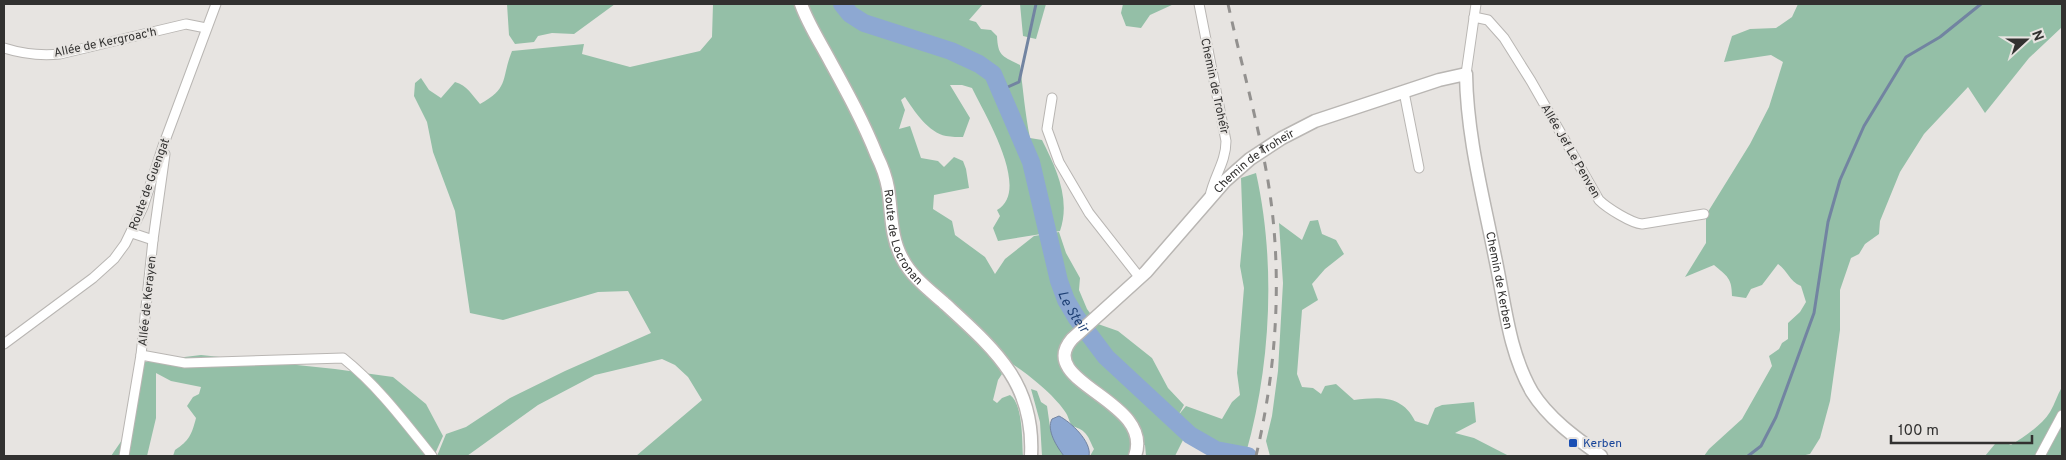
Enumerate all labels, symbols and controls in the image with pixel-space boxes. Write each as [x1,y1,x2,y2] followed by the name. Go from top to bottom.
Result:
[2001,15,2051,65] north arrow
[52,24,158,62] street label: Allée de Kergroac'h
[2027,28,2046,44] text: N
[1196,37,1232,136] street label: Chemin de Trohéîr
[1537,102,1604,201] street label: Allée Jef Le Penven
[1211,126,1298,197] street label: Chemin de Troheïr
[126,136,174,233] street label: Route de Guengat
[879,188,926,289] street label: Route de Locronan
[1481,230,1516,331] street label: Chemin de Kerben
[135,255,161,347] street label: Allée de Kerayen
[1053,289,1093,338] water label: Le Steir
[1891,412,2032,444] scale bar
[1898,422,1939,441] text: 100 m
[1583,436,1622,452] place label: Kerben
[1567,437,1579,449] marker: Kerben

